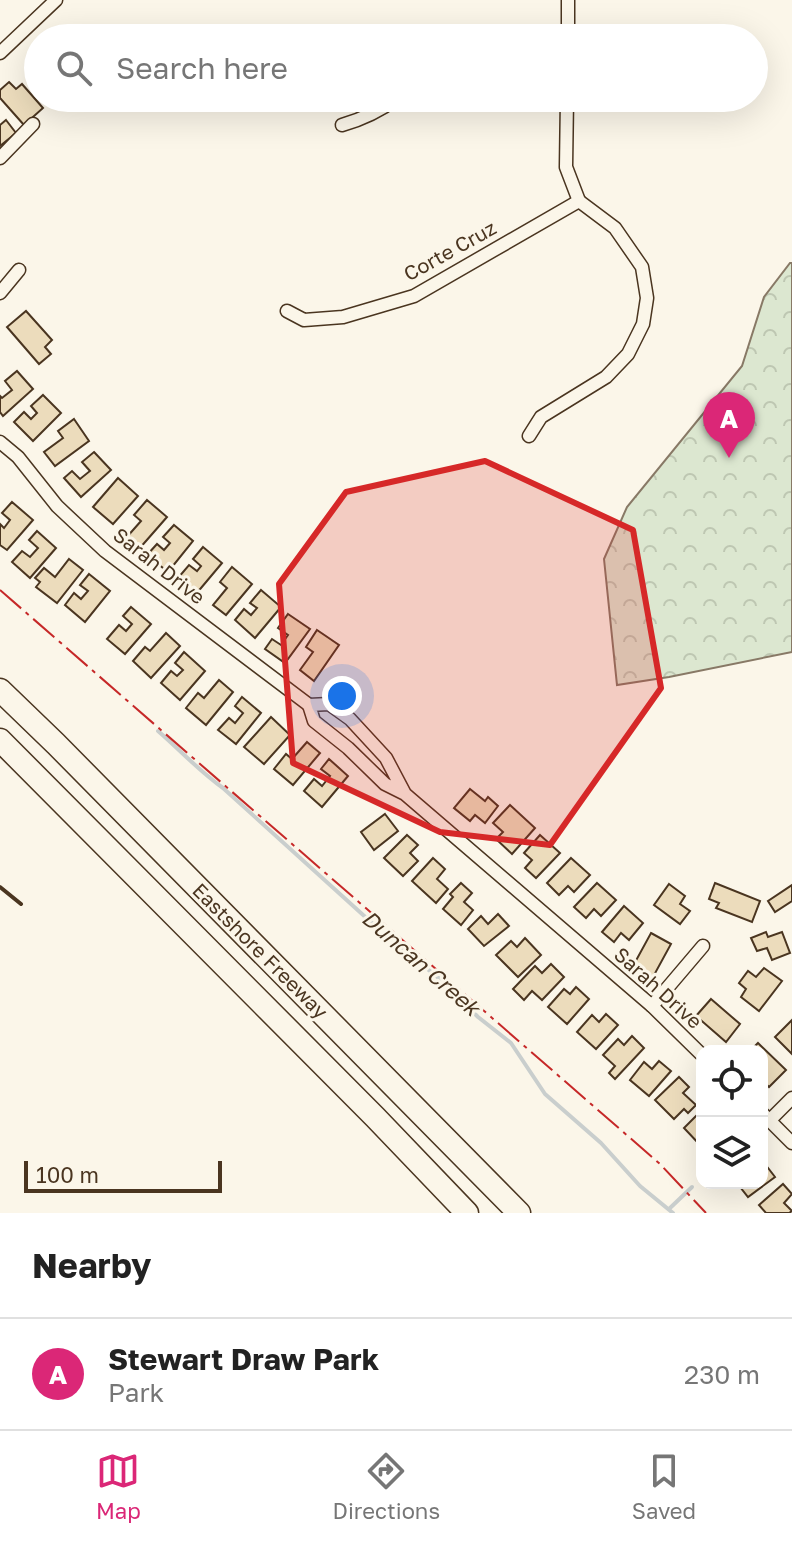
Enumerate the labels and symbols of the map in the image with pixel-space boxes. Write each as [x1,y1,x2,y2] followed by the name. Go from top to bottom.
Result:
[399,215,500,285] street label: Corte Cruz
[703,392,755,458] pin: A
[109,522,210,608] street label: Sarah Drive
[322,676,362,716] your location
[188,878,333,1023] street label: Eastshore Freeway
[357,904,488,1023] water label: Duncan Creek
[610,942,708,1033] street label: Sarah Drive
[24,1157,222,1193] scale bar

